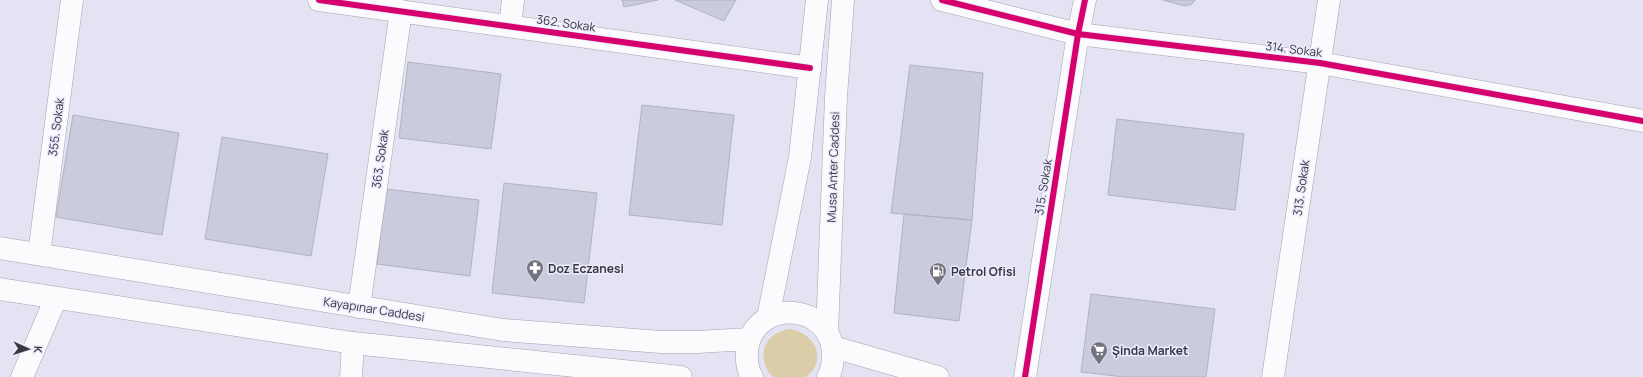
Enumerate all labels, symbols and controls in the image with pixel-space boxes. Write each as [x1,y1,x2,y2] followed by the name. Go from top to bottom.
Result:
[535,10,598,36] street label: 362. Sokak
[1265,37,1324,61] street label: 314. Sokak
[44,96,68,157] street label: 355. Sokak
[823,111,843,223] street label: Musa Anter Caddesi
[367,127,393,190] street label: 363. Sokak
[1030,157,1056,216] street label: 315. Sokak
[1289,158,1313,217] street label: 313. Sokak
[525,258,545,283] pharmacy icon: Doz Eczanesi
[548,260,624,277] place label: Doz Eczanesi
[928,261,948,286] fuel station icon: Petrol Ofisi
[951,263,1016,280] place label: Petrol Ofisi
[322,293,426,325] street label: Kayapınar Caddesi
[8,329,48,369] north arrow
[1089,340,1109,365] supermarket icon: Şinda Market
[1112,342,1188,359] place label: Şinda Market
[31,346,46,354] text: K

